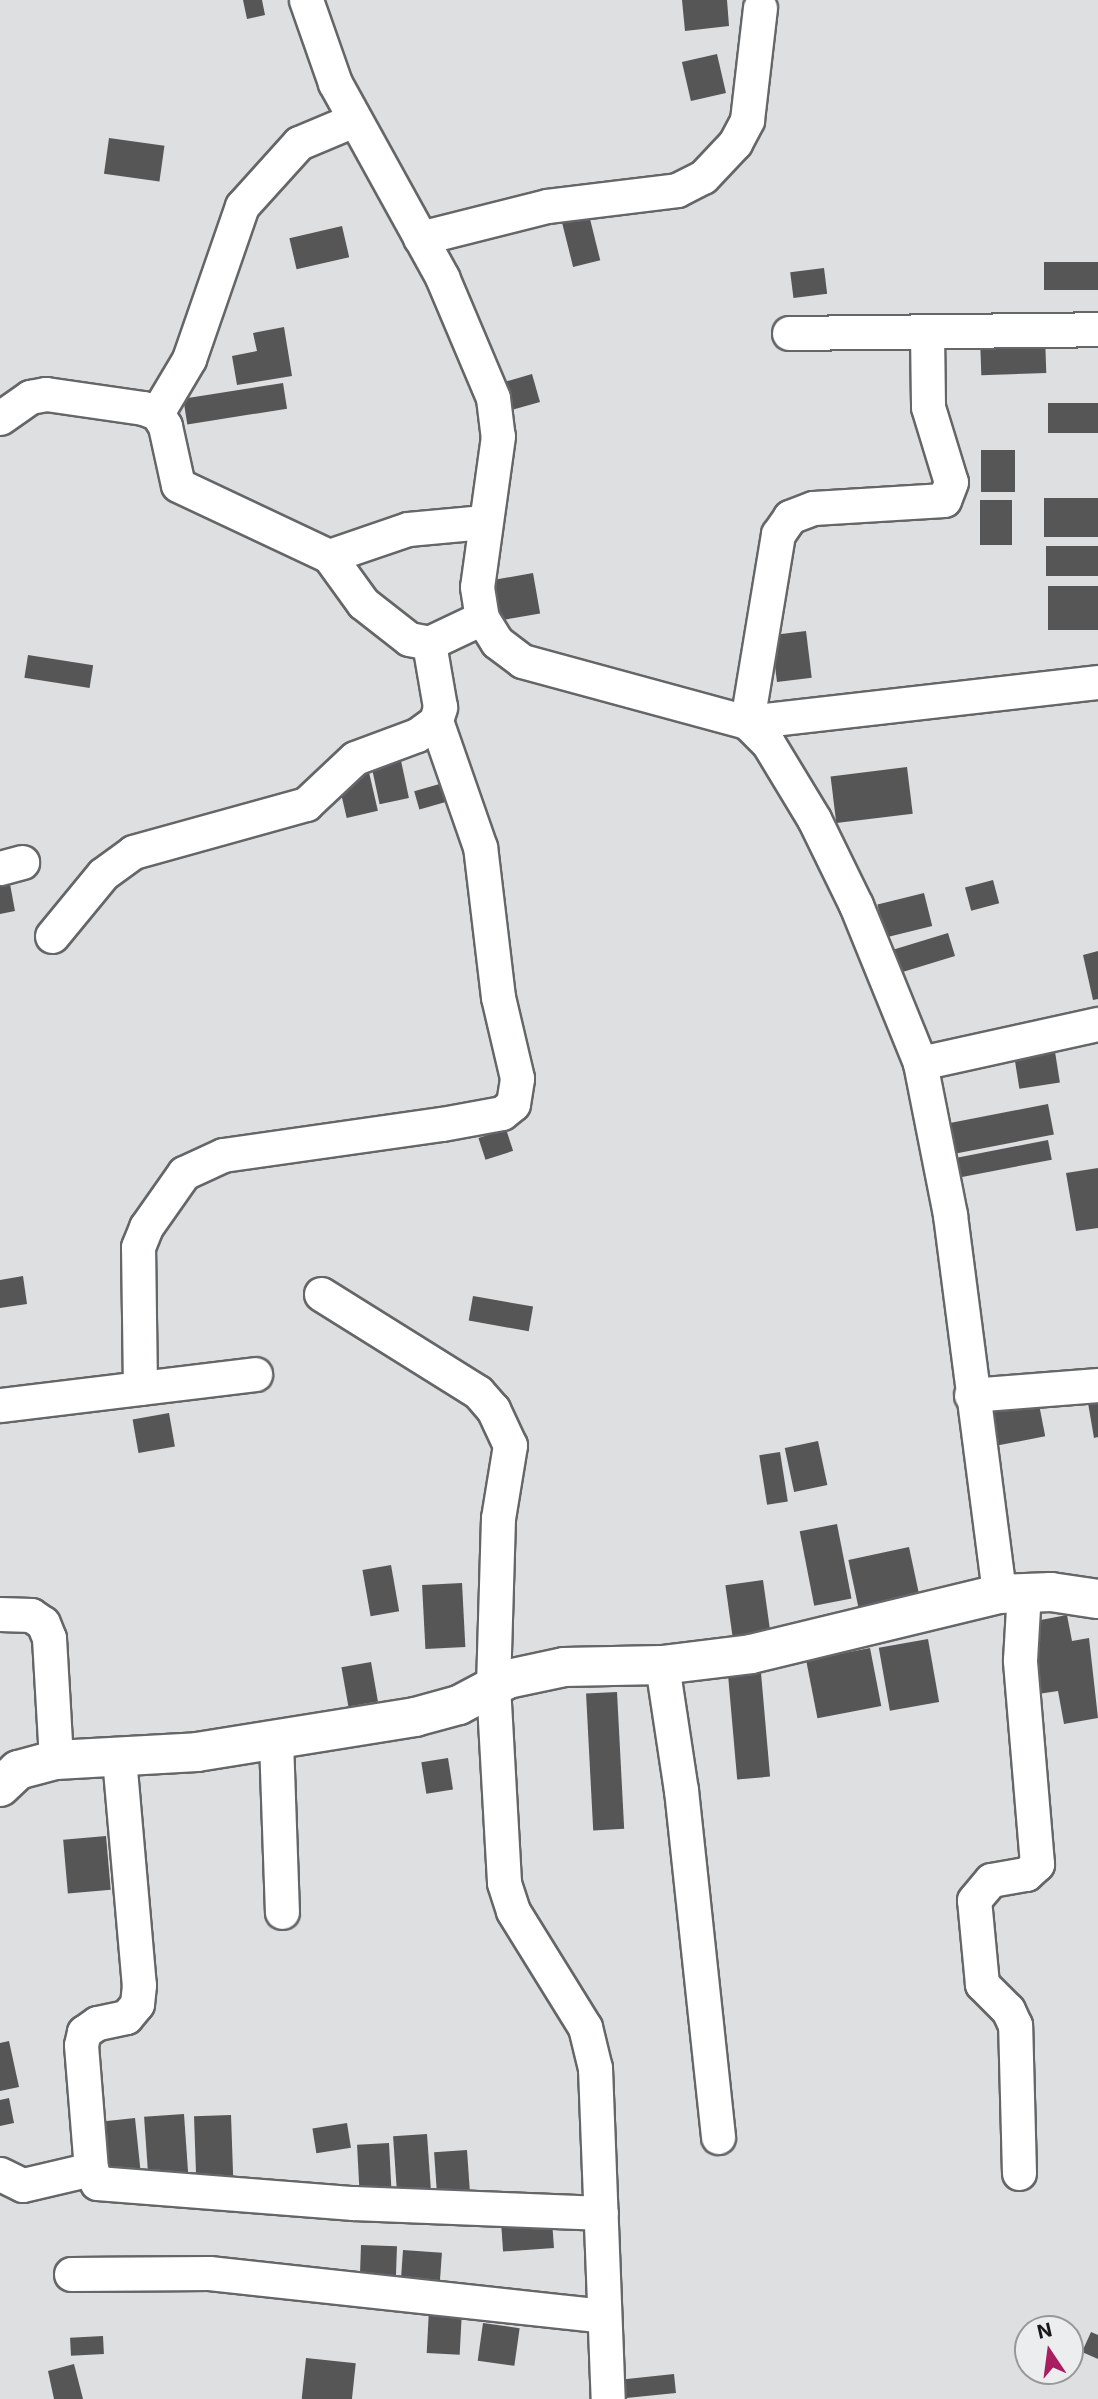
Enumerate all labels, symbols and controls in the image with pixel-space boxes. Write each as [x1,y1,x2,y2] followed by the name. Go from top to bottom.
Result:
[1014,2315,1084,2385] north arrow
[1035,2318,1054,2344] text: N

